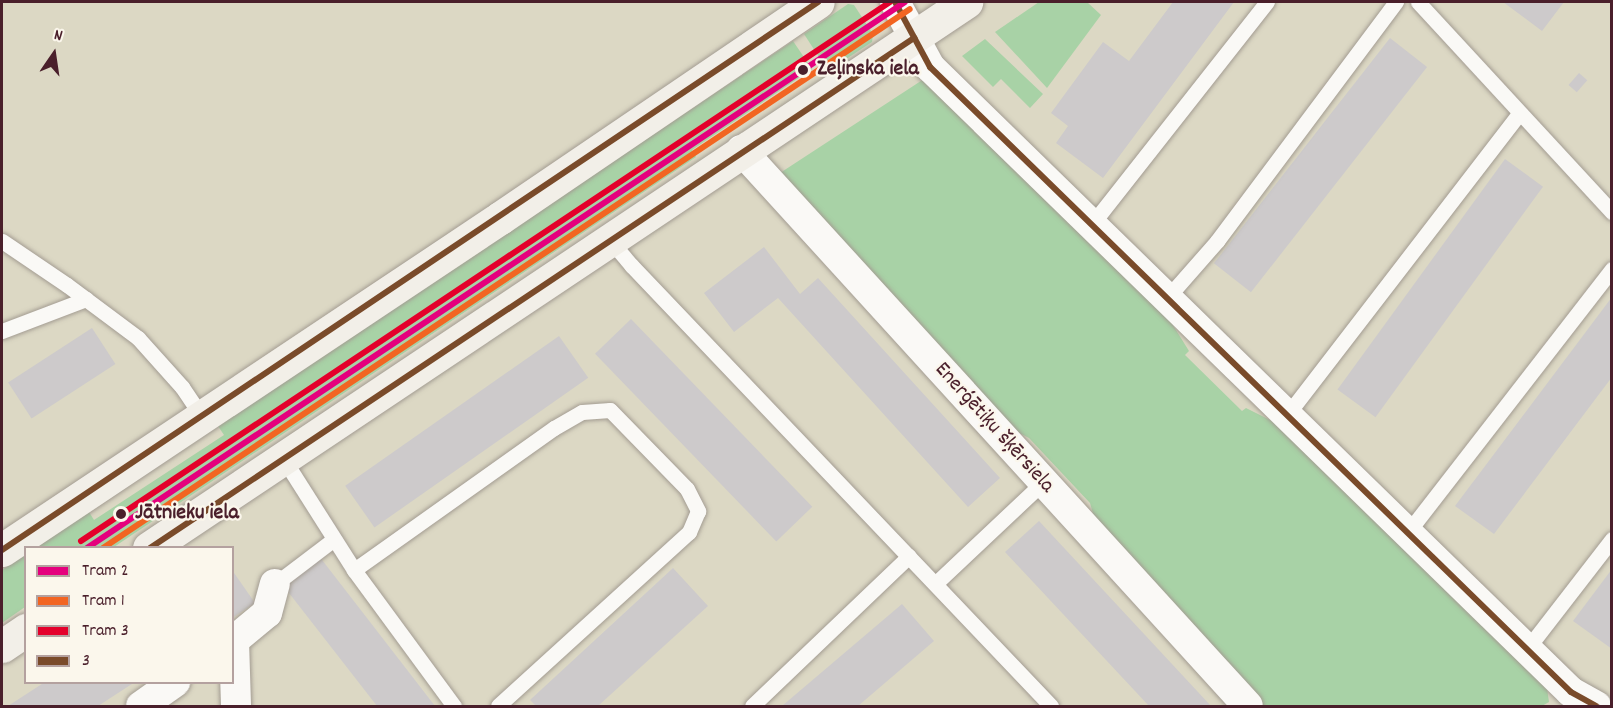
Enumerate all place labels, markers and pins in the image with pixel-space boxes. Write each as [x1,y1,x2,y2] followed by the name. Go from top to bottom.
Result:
[817,57,919,83] place label: Zeļinska iela
[794,61,812,79] marker: Zeļinska iela
[135,501,239,527] place label: Jātnieku iela
[112,505,130,523] marker: Jātnieku iela

